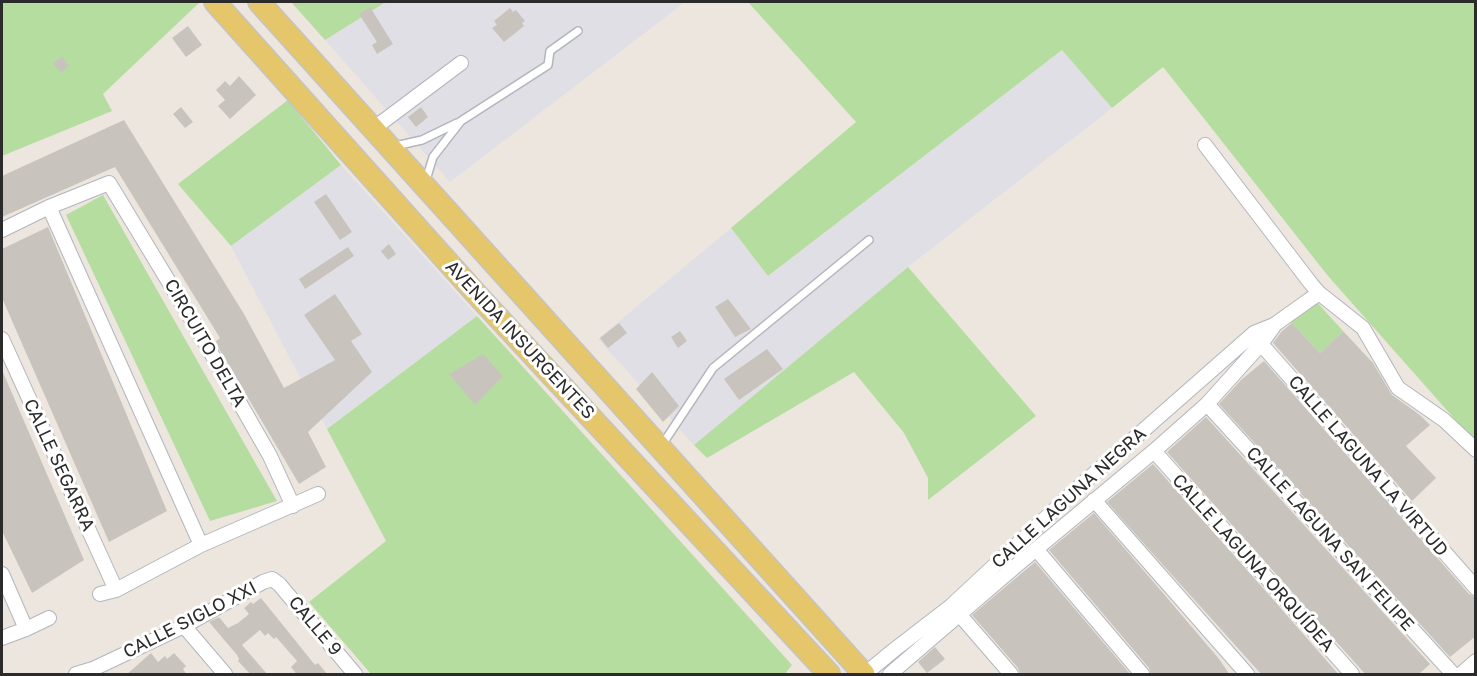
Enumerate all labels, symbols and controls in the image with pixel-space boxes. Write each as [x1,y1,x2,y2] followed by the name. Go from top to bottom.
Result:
[441,256,599,424] street label: AVENIDA INSURGENTES
[160,275,250,411] street label: CIRCUITO DELTA
[1284,371,1452,561] street label: CALLE LAGUNA LA VIRTUD
[19,396,99,534] street label: CALLE SEGARRA
[987,423,1151,573] street label: CALLE LAGUNA NEGRA
[1242,442,1418,636] street label: CALLE LAGUNA SAN FELIPE
[1167,470,1339,656] street label: CALLE LAGUNA ORQUÍDEA
[120,577,260,663] street label: CALLE SIGLO XXI
[284,592,346,660] street label: CALLE 9

